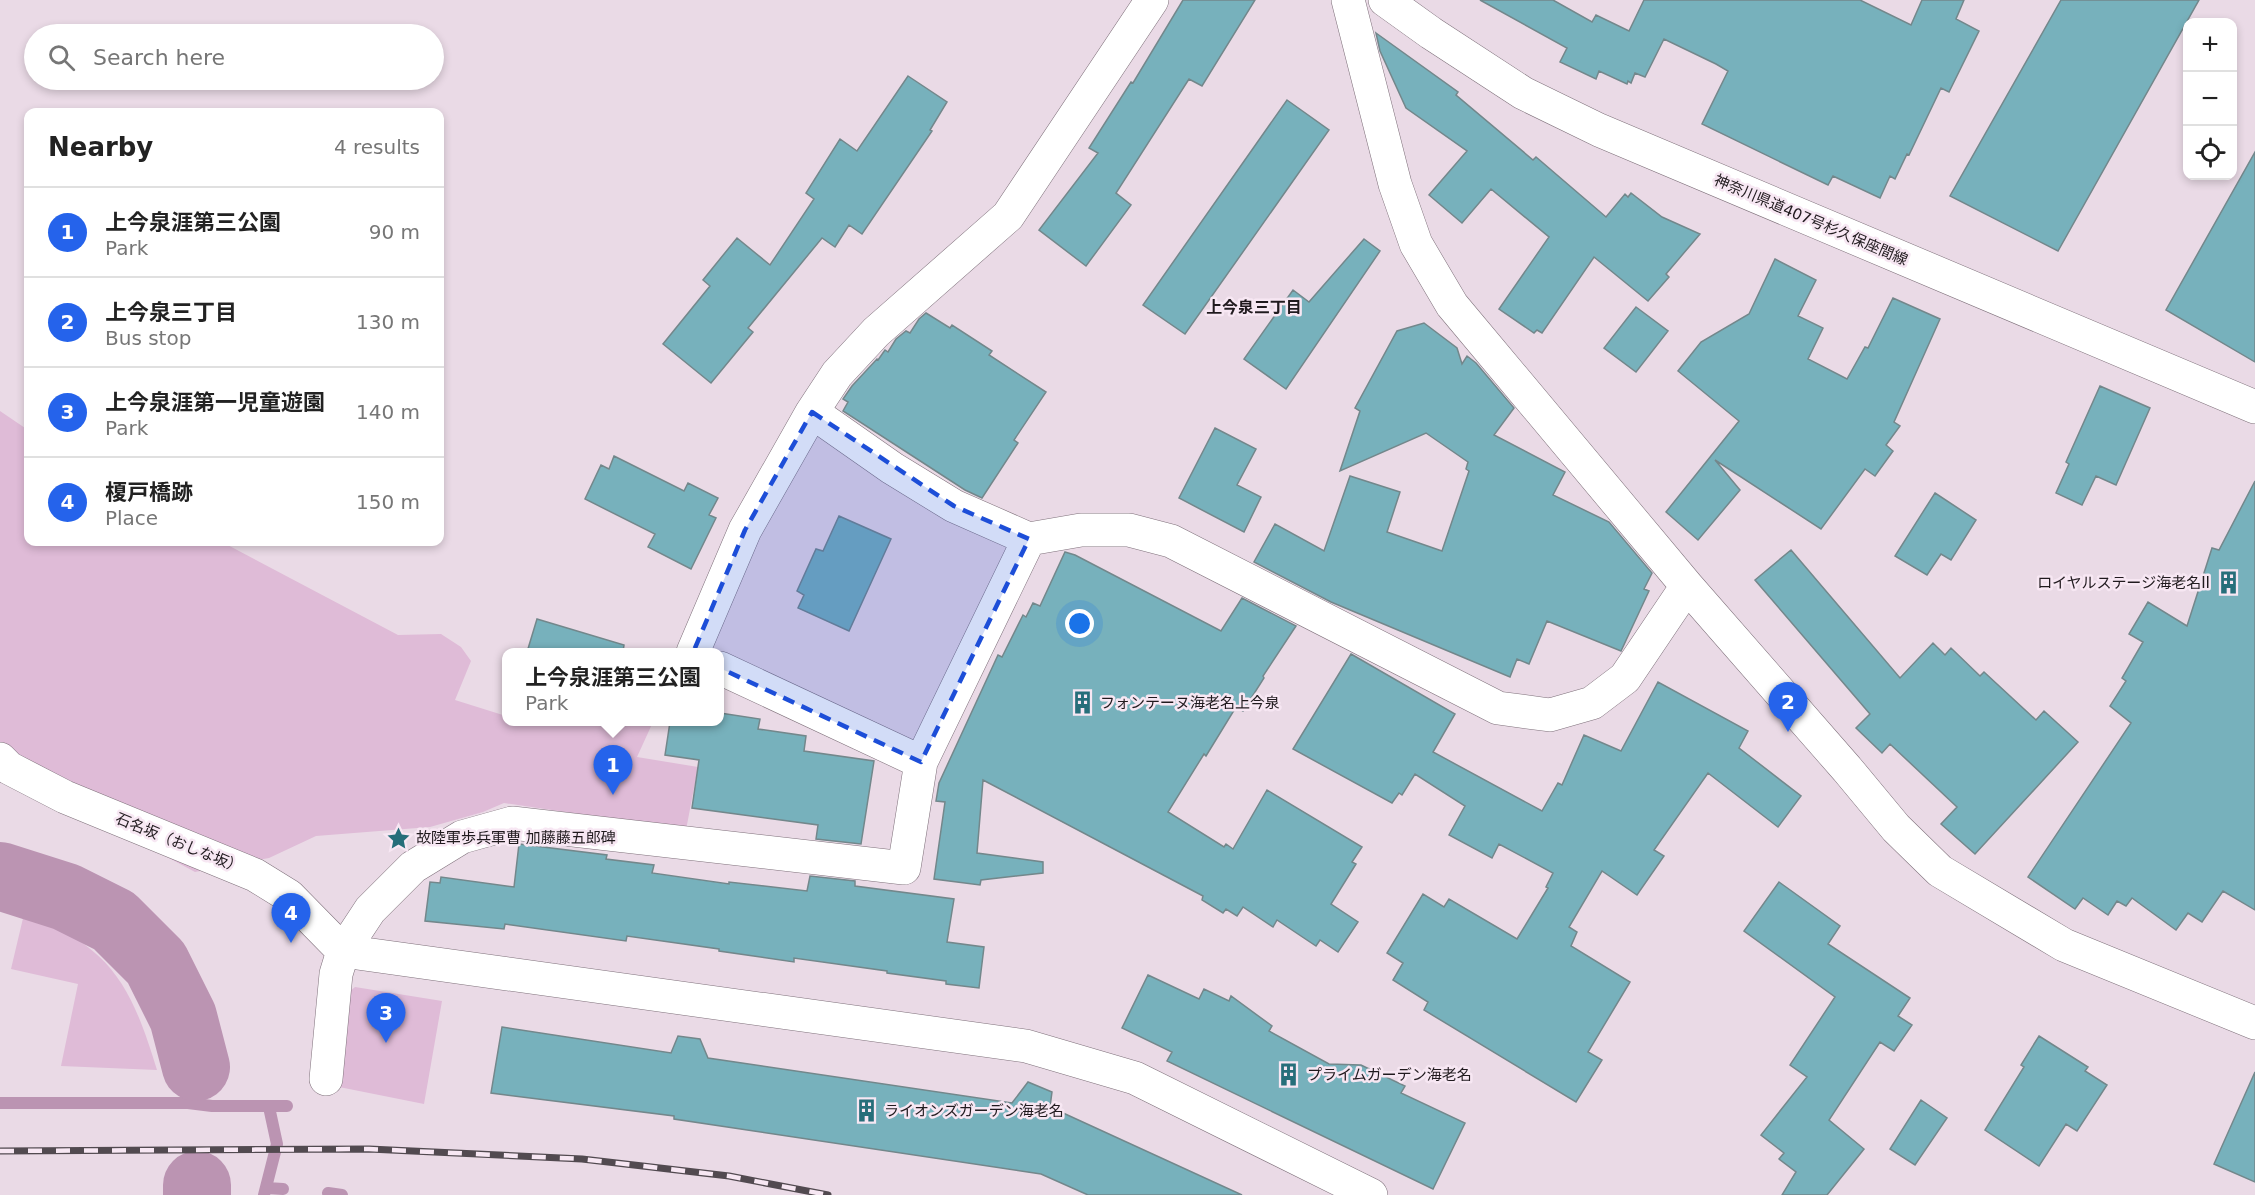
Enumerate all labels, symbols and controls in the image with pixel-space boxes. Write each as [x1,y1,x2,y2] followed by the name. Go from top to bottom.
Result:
[2183,18,2237,180] map controls
[2183,18,2237,72] button: +
[24,24,444,90] search box
[45,41,78,74] icon: search
[93,45,225,70] text: Search here
[2183,72,2237,126] button: −
[2183,126,2237,180] button: locate
[48,132,153,162] text: Nearby
[334,135,420,159] text: 4 results
[1711,171,1911,269] street label: 神奈川県道407号杉久保座間線
[105,210,281,235] text: 上今泉涯第三公園
[61,220,74,244] text: 1
[369,220,420,244] text: 90 m
[105,236,148,260] text: Park
[1206,298,1302,317] district label: 上今泉三丁目
[105,300,237,325] text: 上今泉三丁目
[61,310,74,334] text: 2
[356,310,420,334] text: 130 m
[105,326,191,350] text: Bus stop
[105,390,325,415] text: 上今泉涯第一児童遊園
[61,400,74,424] text: 3
[356,400,420,424] text: 140 m
[105,416,148,440] text: Park
[105,480,193,505] text: 榎戸橋跡
[61,490,74,514] text: 4
[356,490,420,514] text: 150 m
[105,506,158,530] text: Place
[2215,570,2241,596] building icon: ロイヤルステージ海老名II
[2037,574,2210,592] place label: ロイヤルステージ海老名II
[1065,609,1094,638] your location
[502,648,724,726] popup
[525,665,701,690] text: 上今泉涯第三公園
[1768,682,1808,732] pin: 2
[1069,690,1095,716] building icon: フォンテーヌ海老名上今泉
[525,691,568,715] text: Park
[1100,694,1280,712] place label: フォンテーヌ海老名上今泉
[594,746,632,795] pin: 1
[113,809,245,877] street label: 石名坂（おしな坂）
[385,825,411,851] place icon: 故陸軍歩兵軍曹 加藤藤五郎碑
[416,829,616,847] place label: 故陸軍歩兵軍曹 加藤藤五郎碑
[272,894,310,943] pin: 4
[366,994,406,1043] pin: 3
[1276,1062,1302,1088] building icon: プライムガーデン海老名
[1307,1066,1472,1084] place label: プライムガーデン海老名
[853,1098,879,1124] building icon: ライオンズガーデン海老名
[884,1102,1064,1120] place label: ライオンズガーデン海老名

